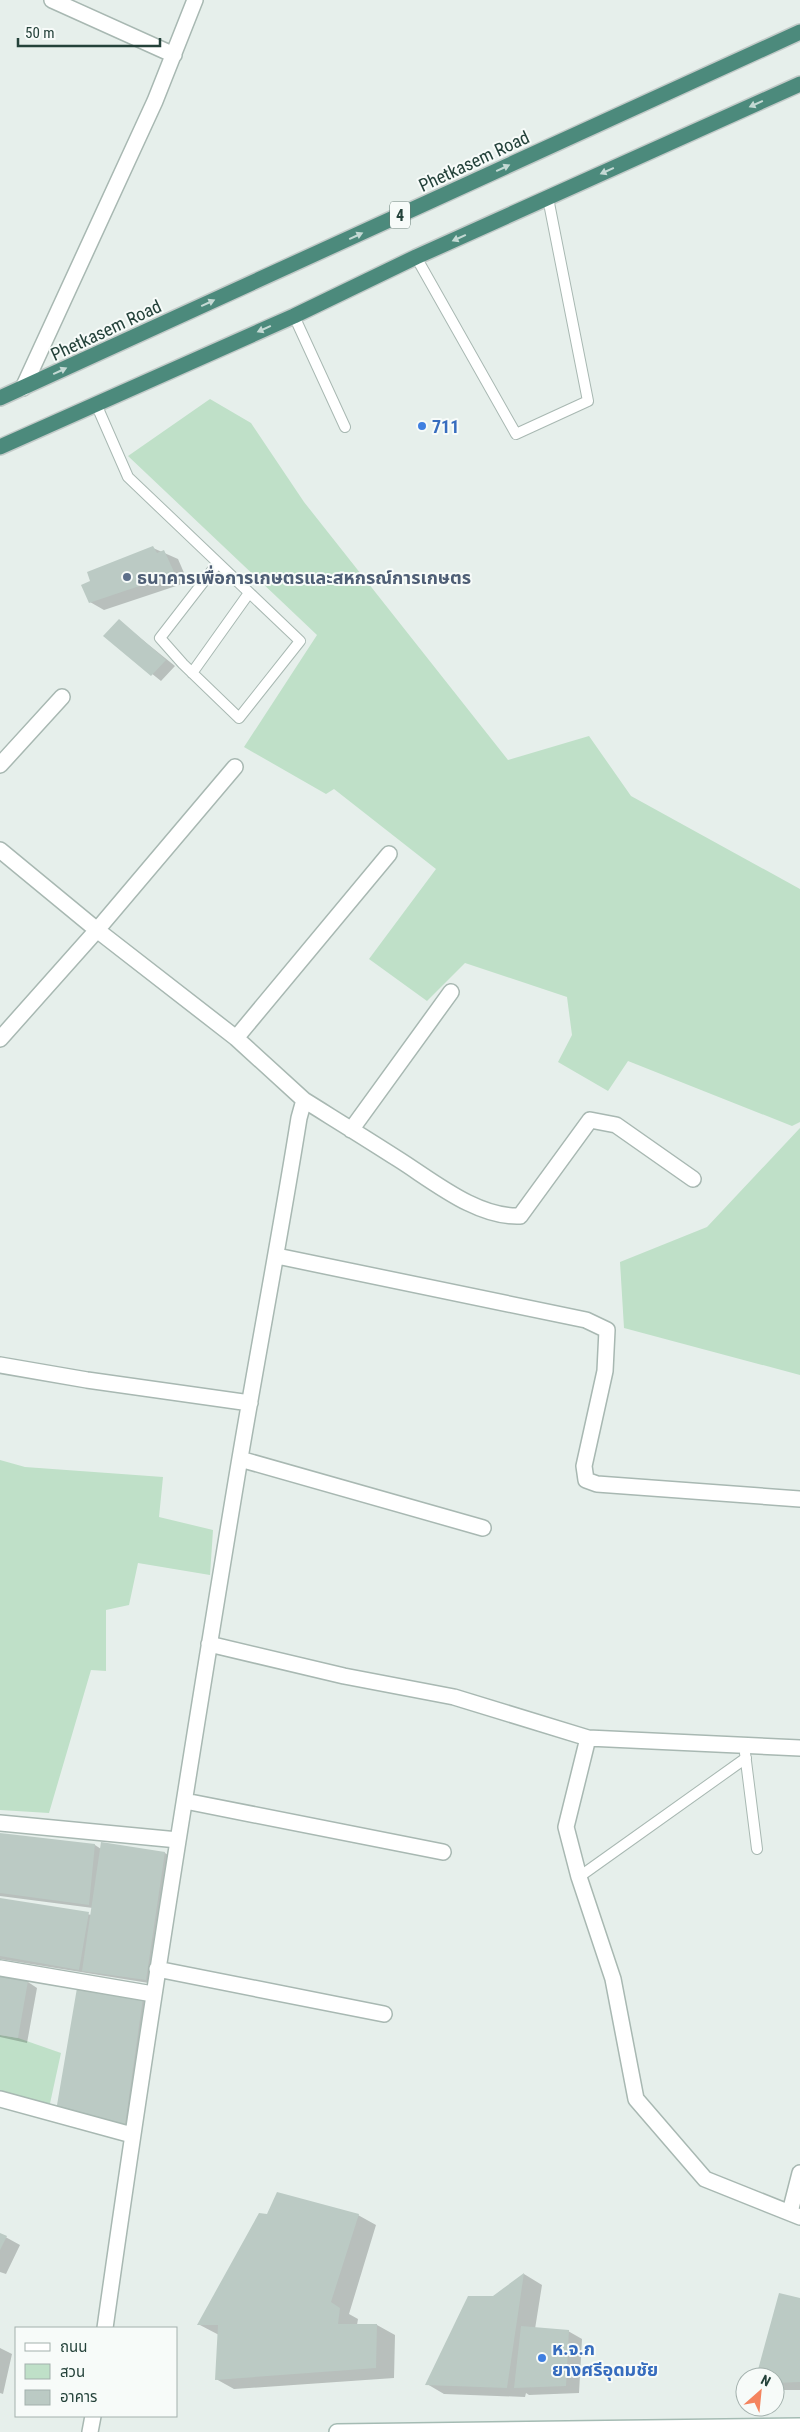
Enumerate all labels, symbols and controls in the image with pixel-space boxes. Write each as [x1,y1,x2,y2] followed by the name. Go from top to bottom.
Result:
[18,15,160,47] scale bar
[25,24,55,42] text: 50 m
[749,101,763,109] one-way arrow
[415,126,533,196] street label: Phetkasem Road
[496,163,511,172] one-way arrow
[600,168,614,176] one-way arrow
[390,202,410,228] road number: 4
[349,231,363,239] one-way arrow
[452,234,466,242] one-way arrow
[47,295,165,365] street label: Phetkasem Road
[201,299,215,307] one-way arrow
[257,324,272,333] one-way arrow
[53,367,67,375] one-way arrow
[432,416,459,437] place label: 711
[416,420,428,432] marker: 711
[137,565,471,588] place label: ธนาคารเพื่อการเกษตรและสหกรณ์การเกษตร
[121,571,133,583] marker: ธนาคารเพื่อการเกษตรและสหกรณ์การเกษตร
[15,2327,178,2417] legend
[60,2338,87,2356] text: ถนน
[552,2338,658,2381] place label: ห.จ.ก ยางศรีอุดมชัย
[536,2352,548,2364] marker: ห.จ.ก ยางศรีอุดมชัย
[60,2363,85,2381] text: สวน
[735,2367,785,2417] north arrow
[758,2371,773,2389] text: N
[60,2388,97,2406] text: อาคาร

